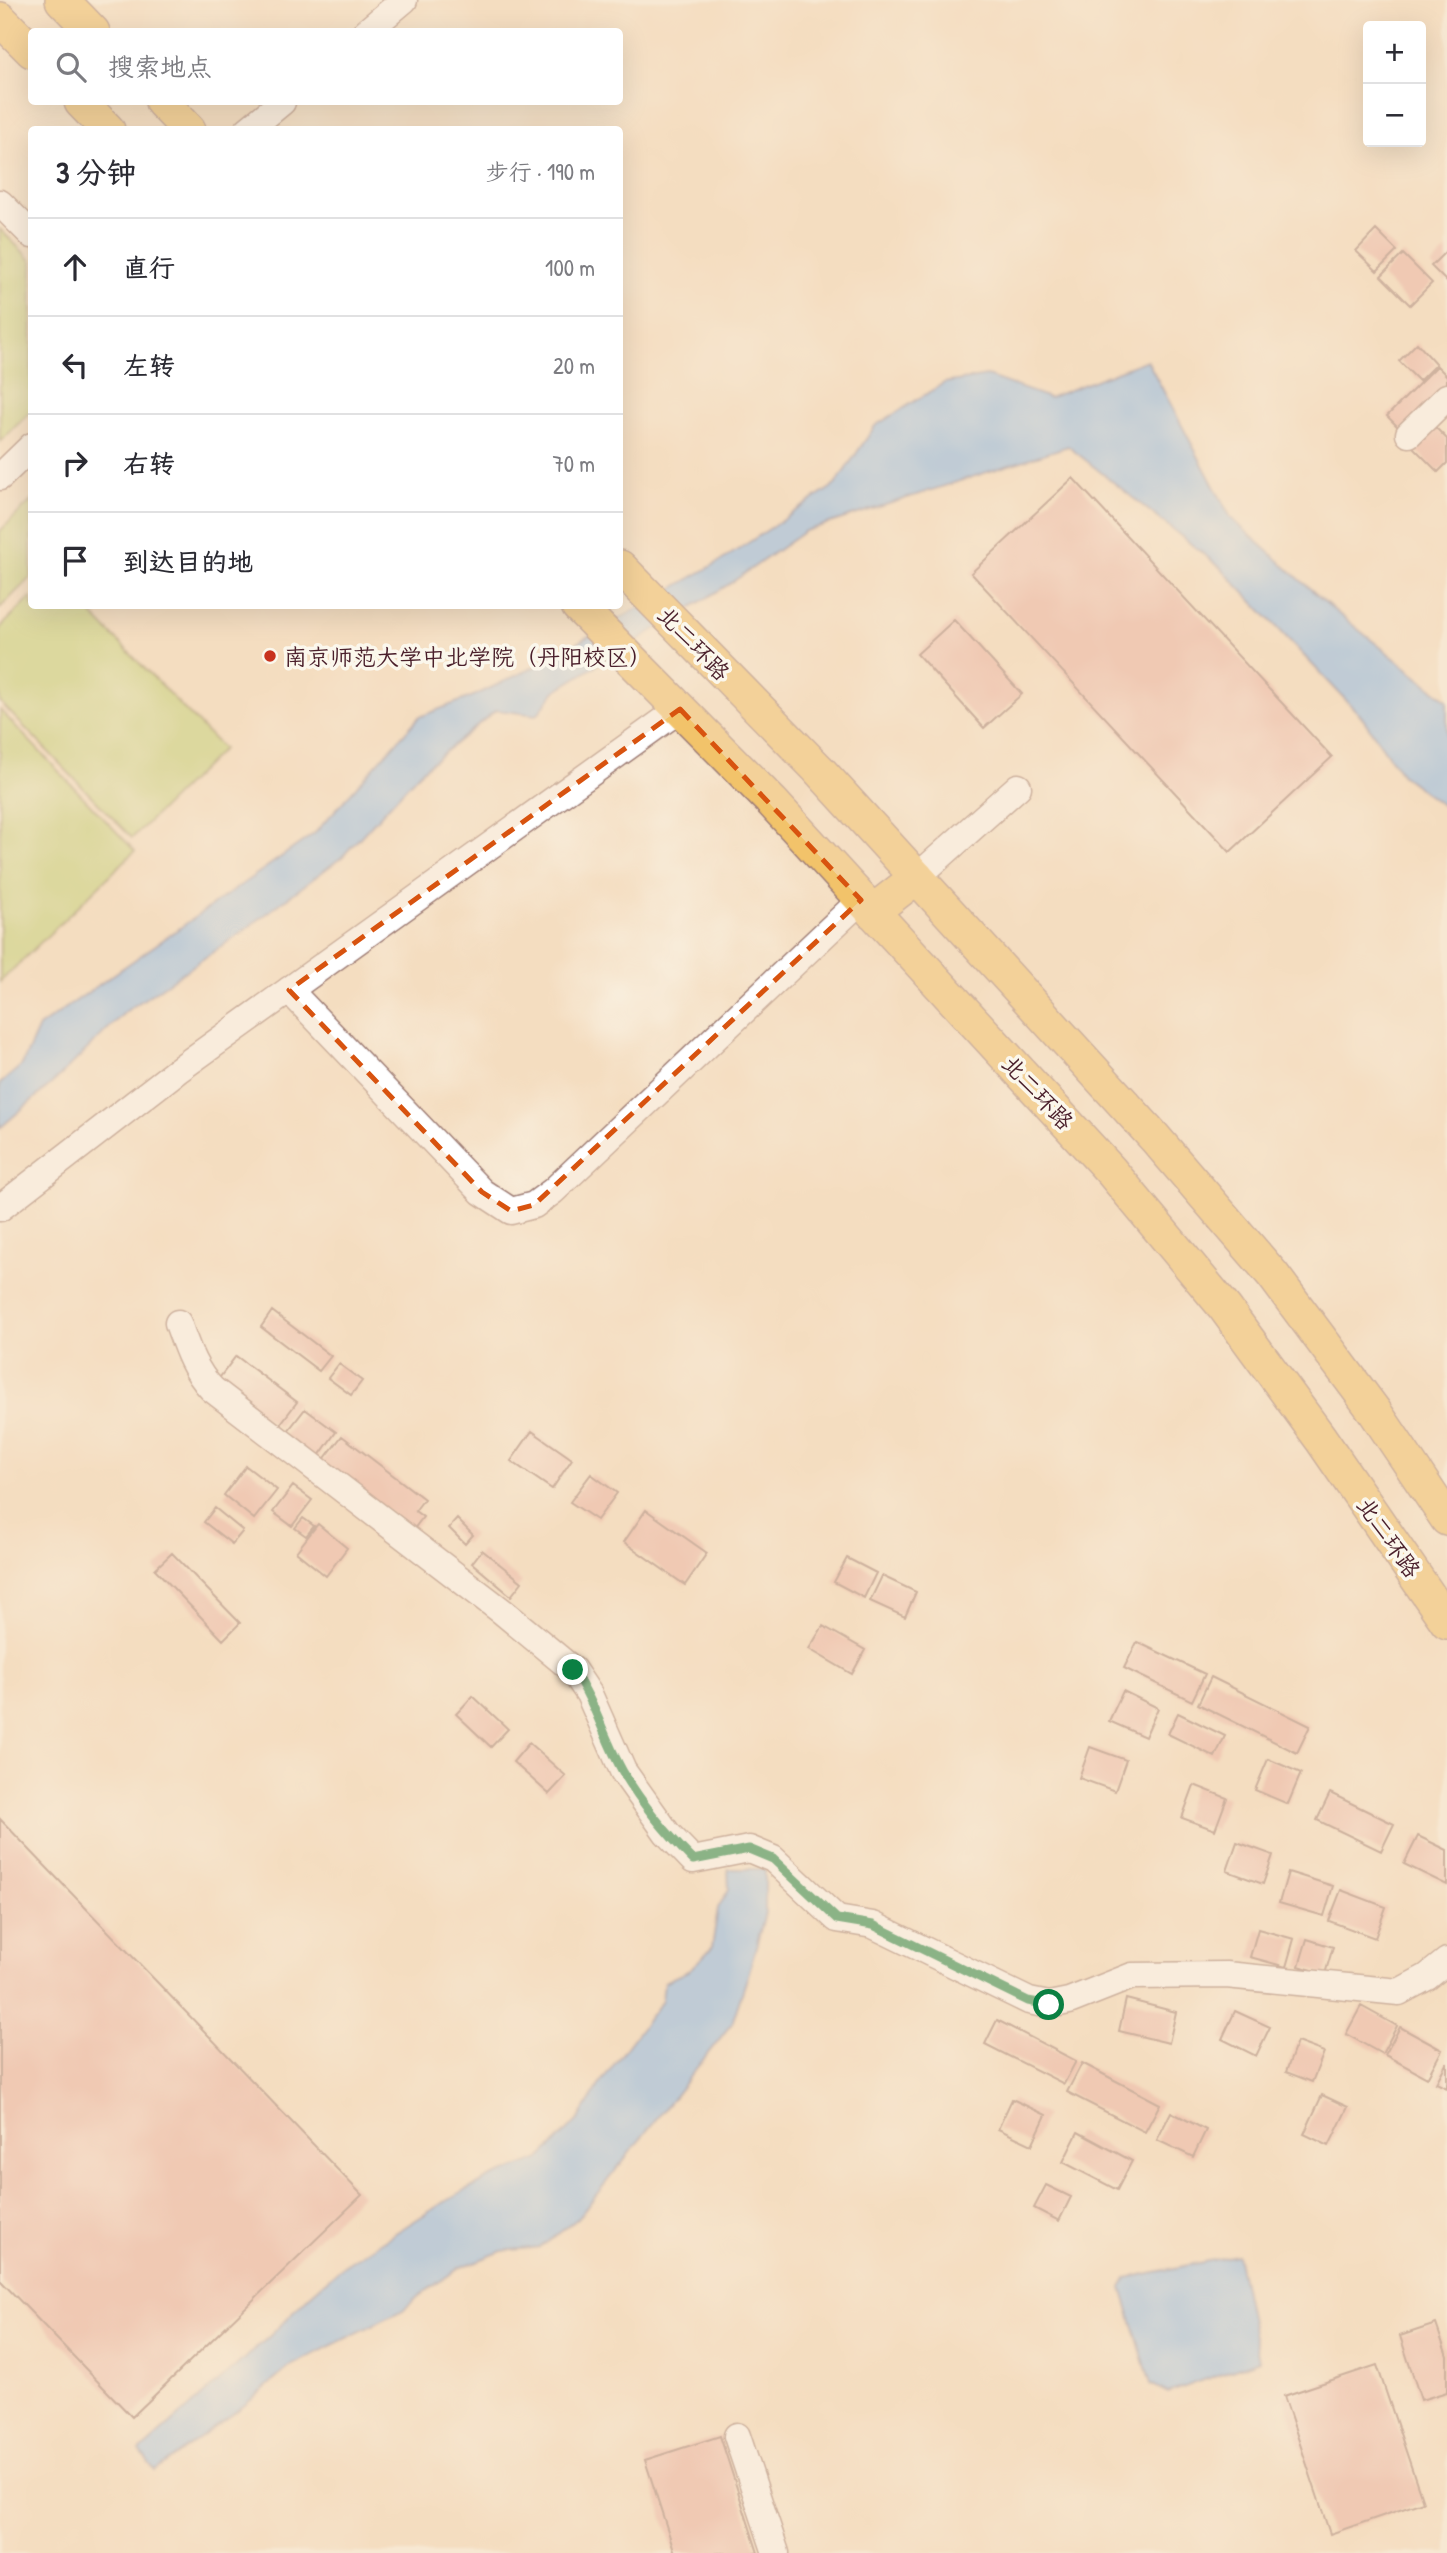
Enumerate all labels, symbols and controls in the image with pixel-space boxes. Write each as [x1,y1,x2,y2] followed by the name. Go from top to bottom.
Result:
[1363,21,1426,147] map controls
[1363,21,1426,84] button: +
[28,28,623,105] search box
[52,48,90,86] icon: search
[108,49,212,84] text: 搜索地点
[1363,84,1426,147] button: −
[56,152,136,192] text: 3 分钟
[486,156,595,187] text: 步行 · 190 m
[56,248,94,286] icon: ahead
[123,250,175,285] text: 直行
[545,252,595,283] text: 100 m
[56,346,94,384] icon: left
[123,348,175,383] text: 左转
[553,350,595,381] text: 20 m
[56,444,94,482] icon: right
[123,446,175,481] text: 右转
[552,448,595,479] text: 70 m
[56,542,94,580] icon: arrive
[123,544,253,579] text: 到达目的地
[651,599,737,687] street label: 北二环路
[284,641,652,672] place label: 南京师范大学中北学院（丹阳校区）
[262,648,278,664] marker: 南京师范大学中北学院（丹阳校区）
[995,1048,1081,1136] street label: 北二环路
[1350,1490,1428,1584] street label: 北二环路
[557,1654,588,1685] route end
[1033,1989,1064,2020] route start

